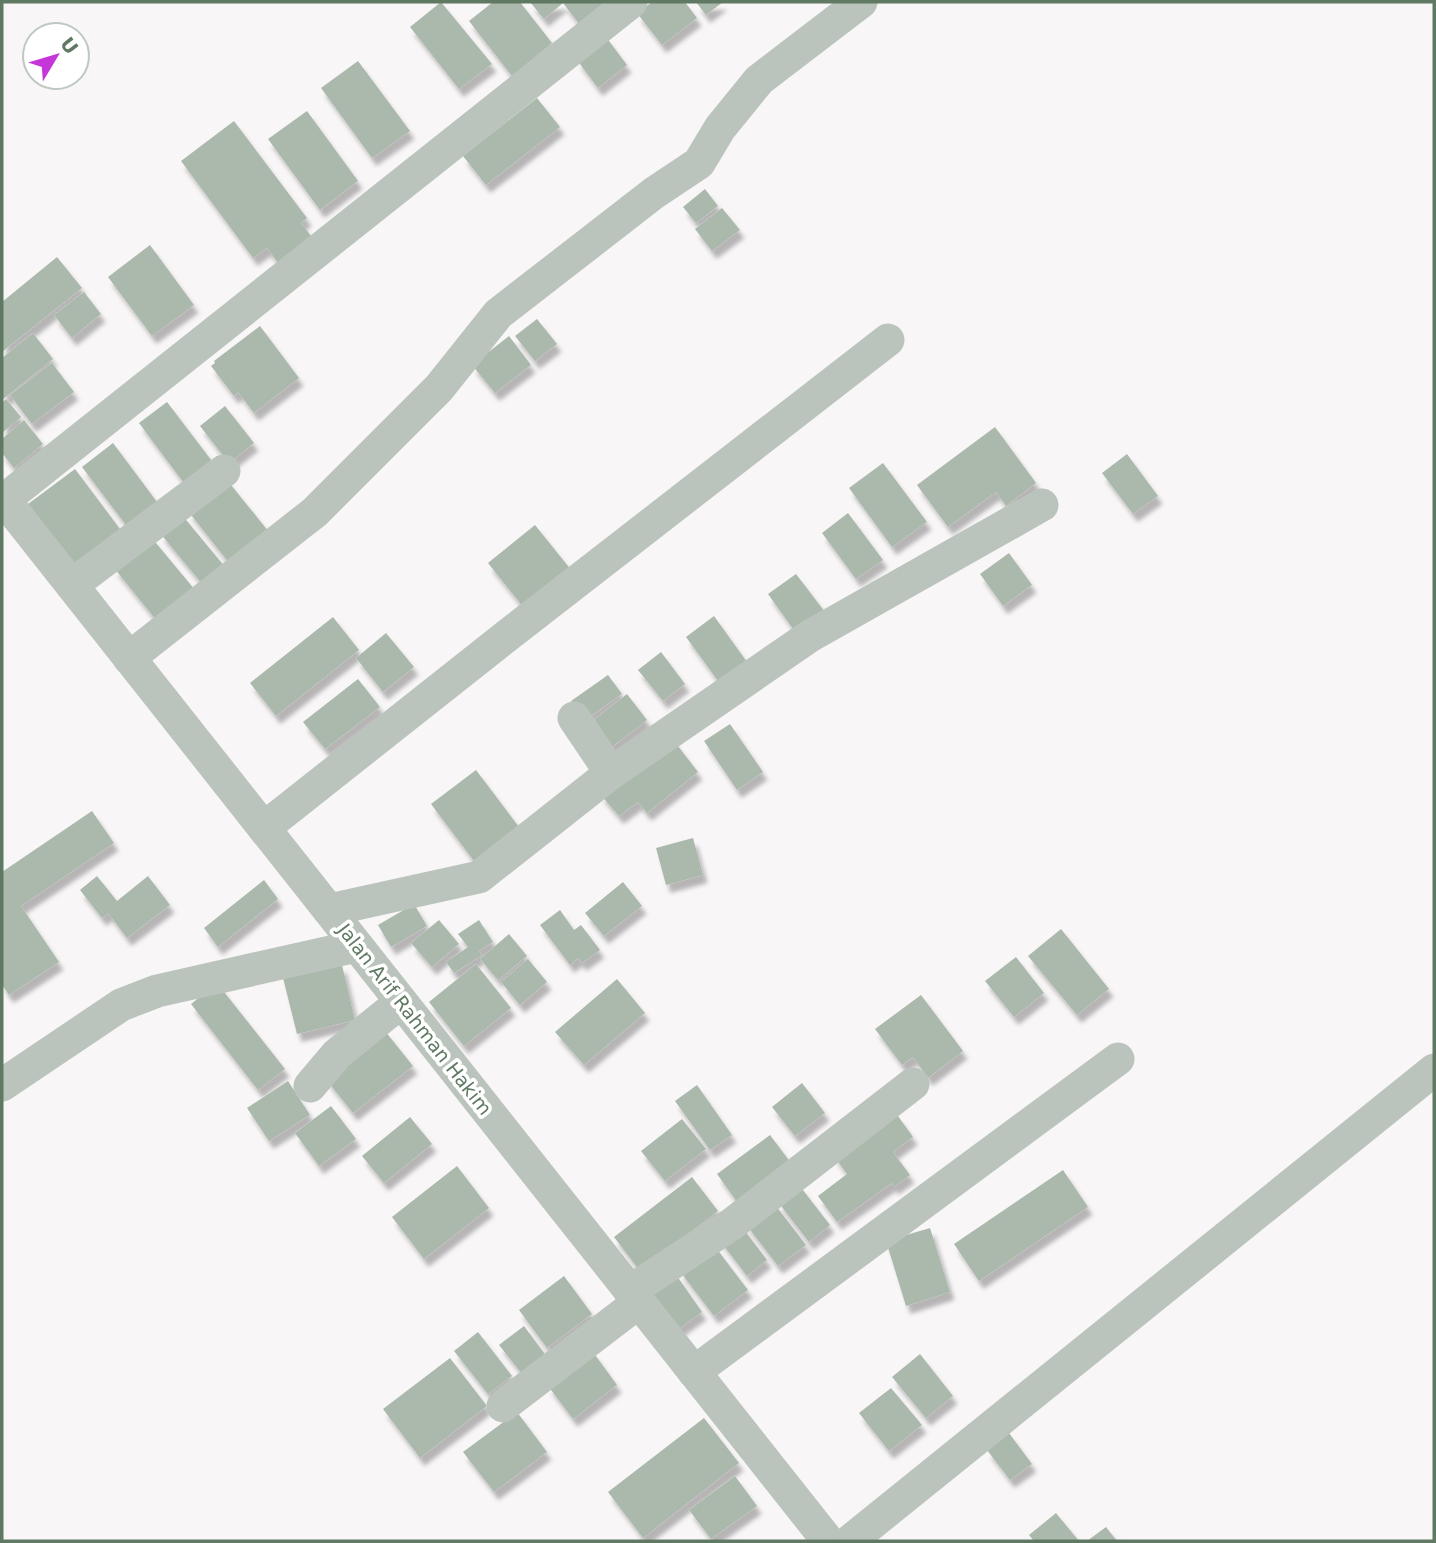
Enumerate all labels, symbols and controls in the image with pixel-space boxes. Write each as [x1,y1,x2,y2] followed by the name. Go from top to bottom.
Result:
[21,21,91,91] north arrow
[56,33,83,58] text: U
[333,918,496,1119] street label: Jalan Arif Rahman Hakim

